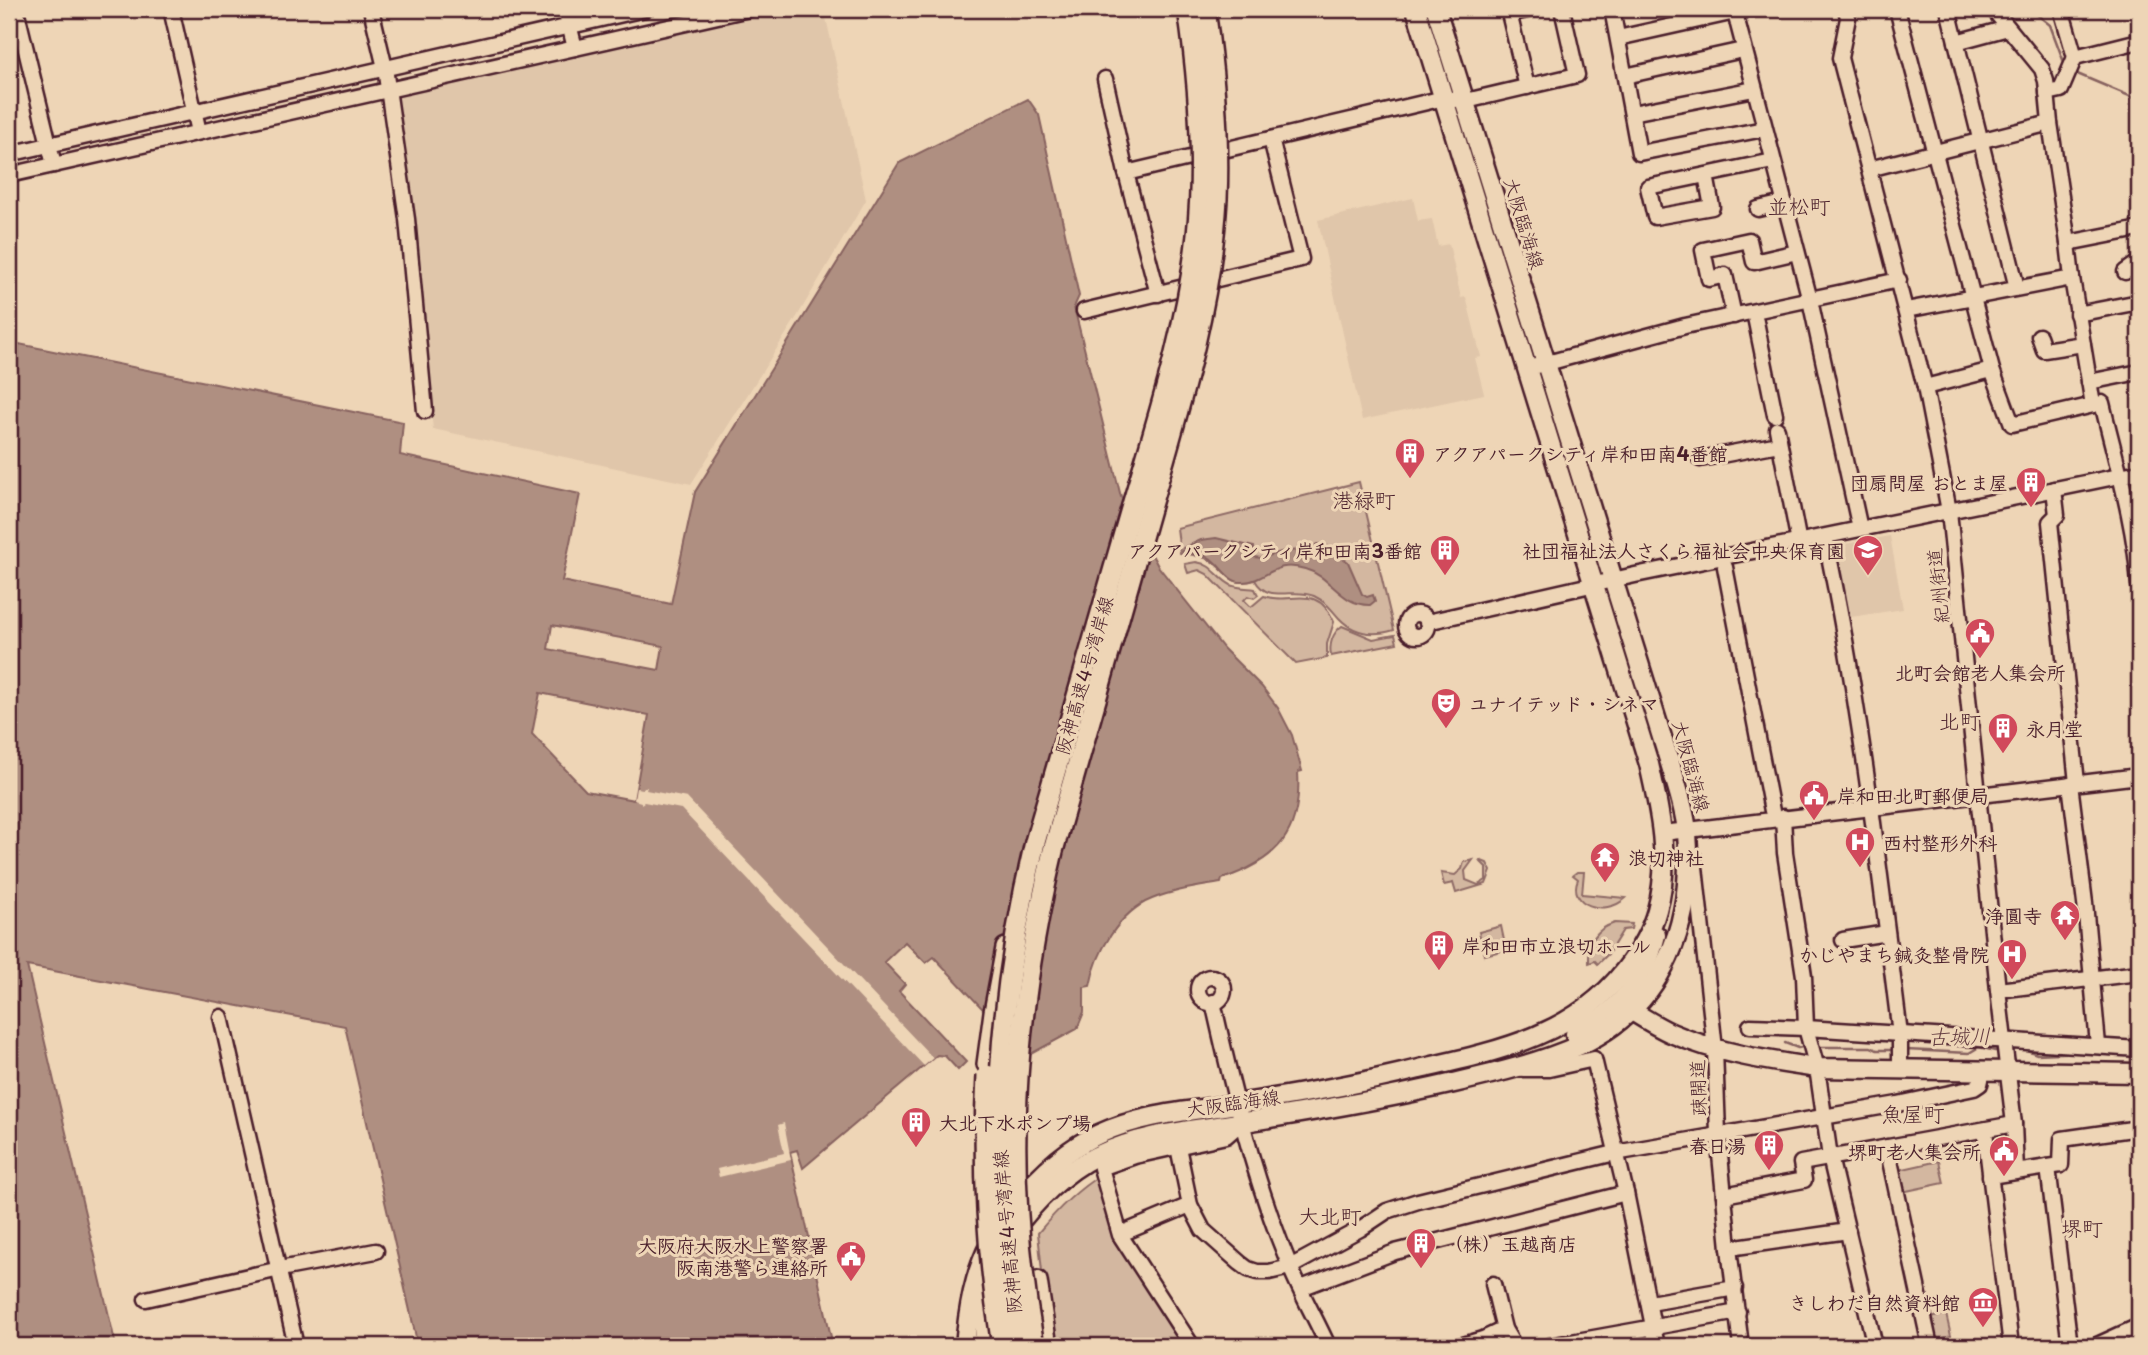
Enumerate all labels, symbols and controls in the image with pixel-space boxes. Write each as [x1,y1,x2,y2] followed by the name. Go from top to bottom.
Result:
[1498,173,1552,273] street label: 大阪臨海線
[1768,189,1831,221] district label: 並松町
[1393,436,1427,480] building icon: アクアパークシティ岸和田南4番館
[1433,439,1728,467] place label: アクアパークシティ岸和田南4番館
[2014,465,2048,509] building icon: 団扇問屋 おとま屋
[1850,468,2008,496] place label: 団扇問屋 おとま屋
[1333,483,1396,515] district label: 港緑町
[1428,533,1462,577] building icon: アクアパークシティ岸和田南3番館
[1851,533,1885,577] school or university icon: 社団福祉法人さくら福祉会中央保育園
[1128,536,1422,564] place label: アクアパークシティ岸和田南3番館
[1522,536,1845,564] place label: 社団福祉法人さくら福祉会中央保育園
[1919,547,1955,625] street label: 紀州街道
[1047,592,1119,758] street label: 阪神高速4号湾岸線
[1963,616,1997,660] public building icon: 北町会館老人集会所
[1894,658,2066,686] place label: 北町会館老人集会所
[1429,686,1463,730] theatre icon: ユナイテッド・シネマ
[1469,689,1659,717] place label: ユナイテッド・シネマ
[1939,704,1981,736] district label: 北町
[1986,711,2020,755] building icon: 永月堂
[2026,714,2083,742] place label: 永月堂
[1666,716,1718,816] street label: 大阪臨海線
[1797,778,1831,822] public building icon: 岸和田北町郵便局
[1837,781,1989,809] place label: 岸和田北町郵便局
[1843,825,1877,869] hospital icon: 西村整形外科
[1883,828,1998,856] place label: 西村整形外科
[1588,840,1622,884] temple icon: 浪切神社
[1628,843,1704,871] place label: 浪切神社
[2048,898,2082,942] temple icon: 浄圓寺
[1985,901,2042,929] place label: 浄圓寺
[1422,928,1456,972] building icon: 岸和田市立浪切ホール
[1462,931,1651,959] place label: 岸和田市立浪切ホール
[1995,937,2029,981] hospital icon: かじやまち鍼灸整骨院
[1799,940,1989,968] place label: かじやまち鍼灸整骨院
[1927,1018,1991,1052] water label: 古城川
[1682,1059,1712,1117] street label: 疎開道
[1184,1082,1282,1122] street label: 大阪臨海線
[1882,1097,1945,1129] district label: 魚屋町
[899,1105,933,1149] building icon: 大北下水ポンプ場
[939,1108,1091,1136] place label: 大北下水ポンプ場
[1752,1128,1786,1172] building icon: 春日湯
[1689,1131,1746,1159] place label: 春日湯
[1987,1134,2021,1178] public building icon: 堺町老人集会所
[1848,1137,1981,1165] place label: 堺町老人集会所
[985,1149,1027,1315] street label: 阪神高速4号湾岸線
[1299,1199,1362,1231] district label: 大北町
[2061,1211,2103,1243] district label: 堺町
[1404,1226,1438,1270] building icon: （株）玉越商店
[1444,1229,1577,1257] place label: （株）玉越商店
[638,1231,828,1281] place label: 大阪府大阪水上警察署 阪南港警ら連絡所
[834,1239,868,1283] public building icon: 大阪府大阪水上警察署 阪南港警ら連絡所
[1966,1285,2000,1329] museum icon: きしわだ自然資料館
[1789,1288,1960,1316] place label: きしわだ自然資料館

